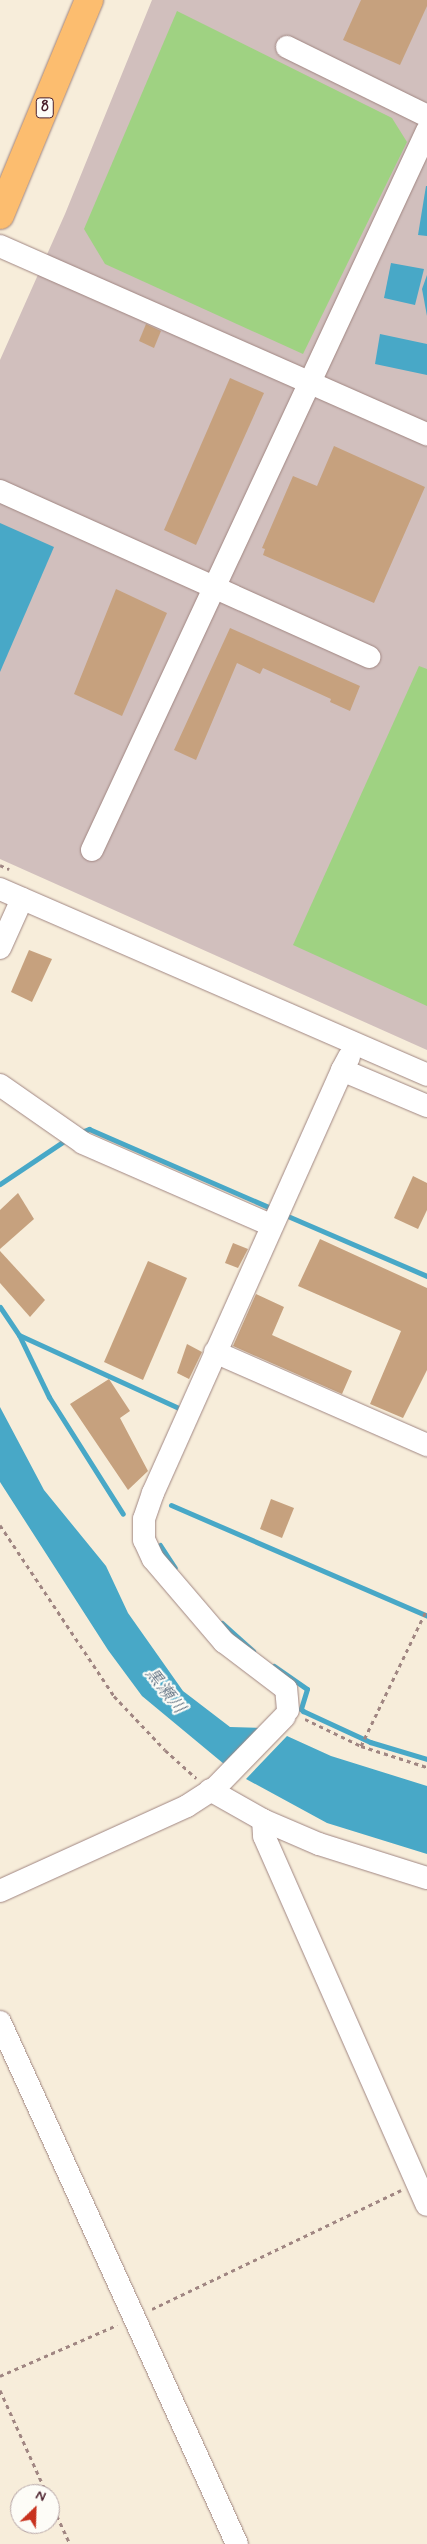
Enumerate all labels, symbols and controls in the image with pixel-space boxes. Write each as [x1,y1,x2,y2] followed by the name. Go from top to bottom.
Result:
[35,96,55,120] road number: 8
[140,1663,190,1719] water label: 黒瀬川
[10,2484,60,2534] north arrow
[33,2486,49,2506] text: N

